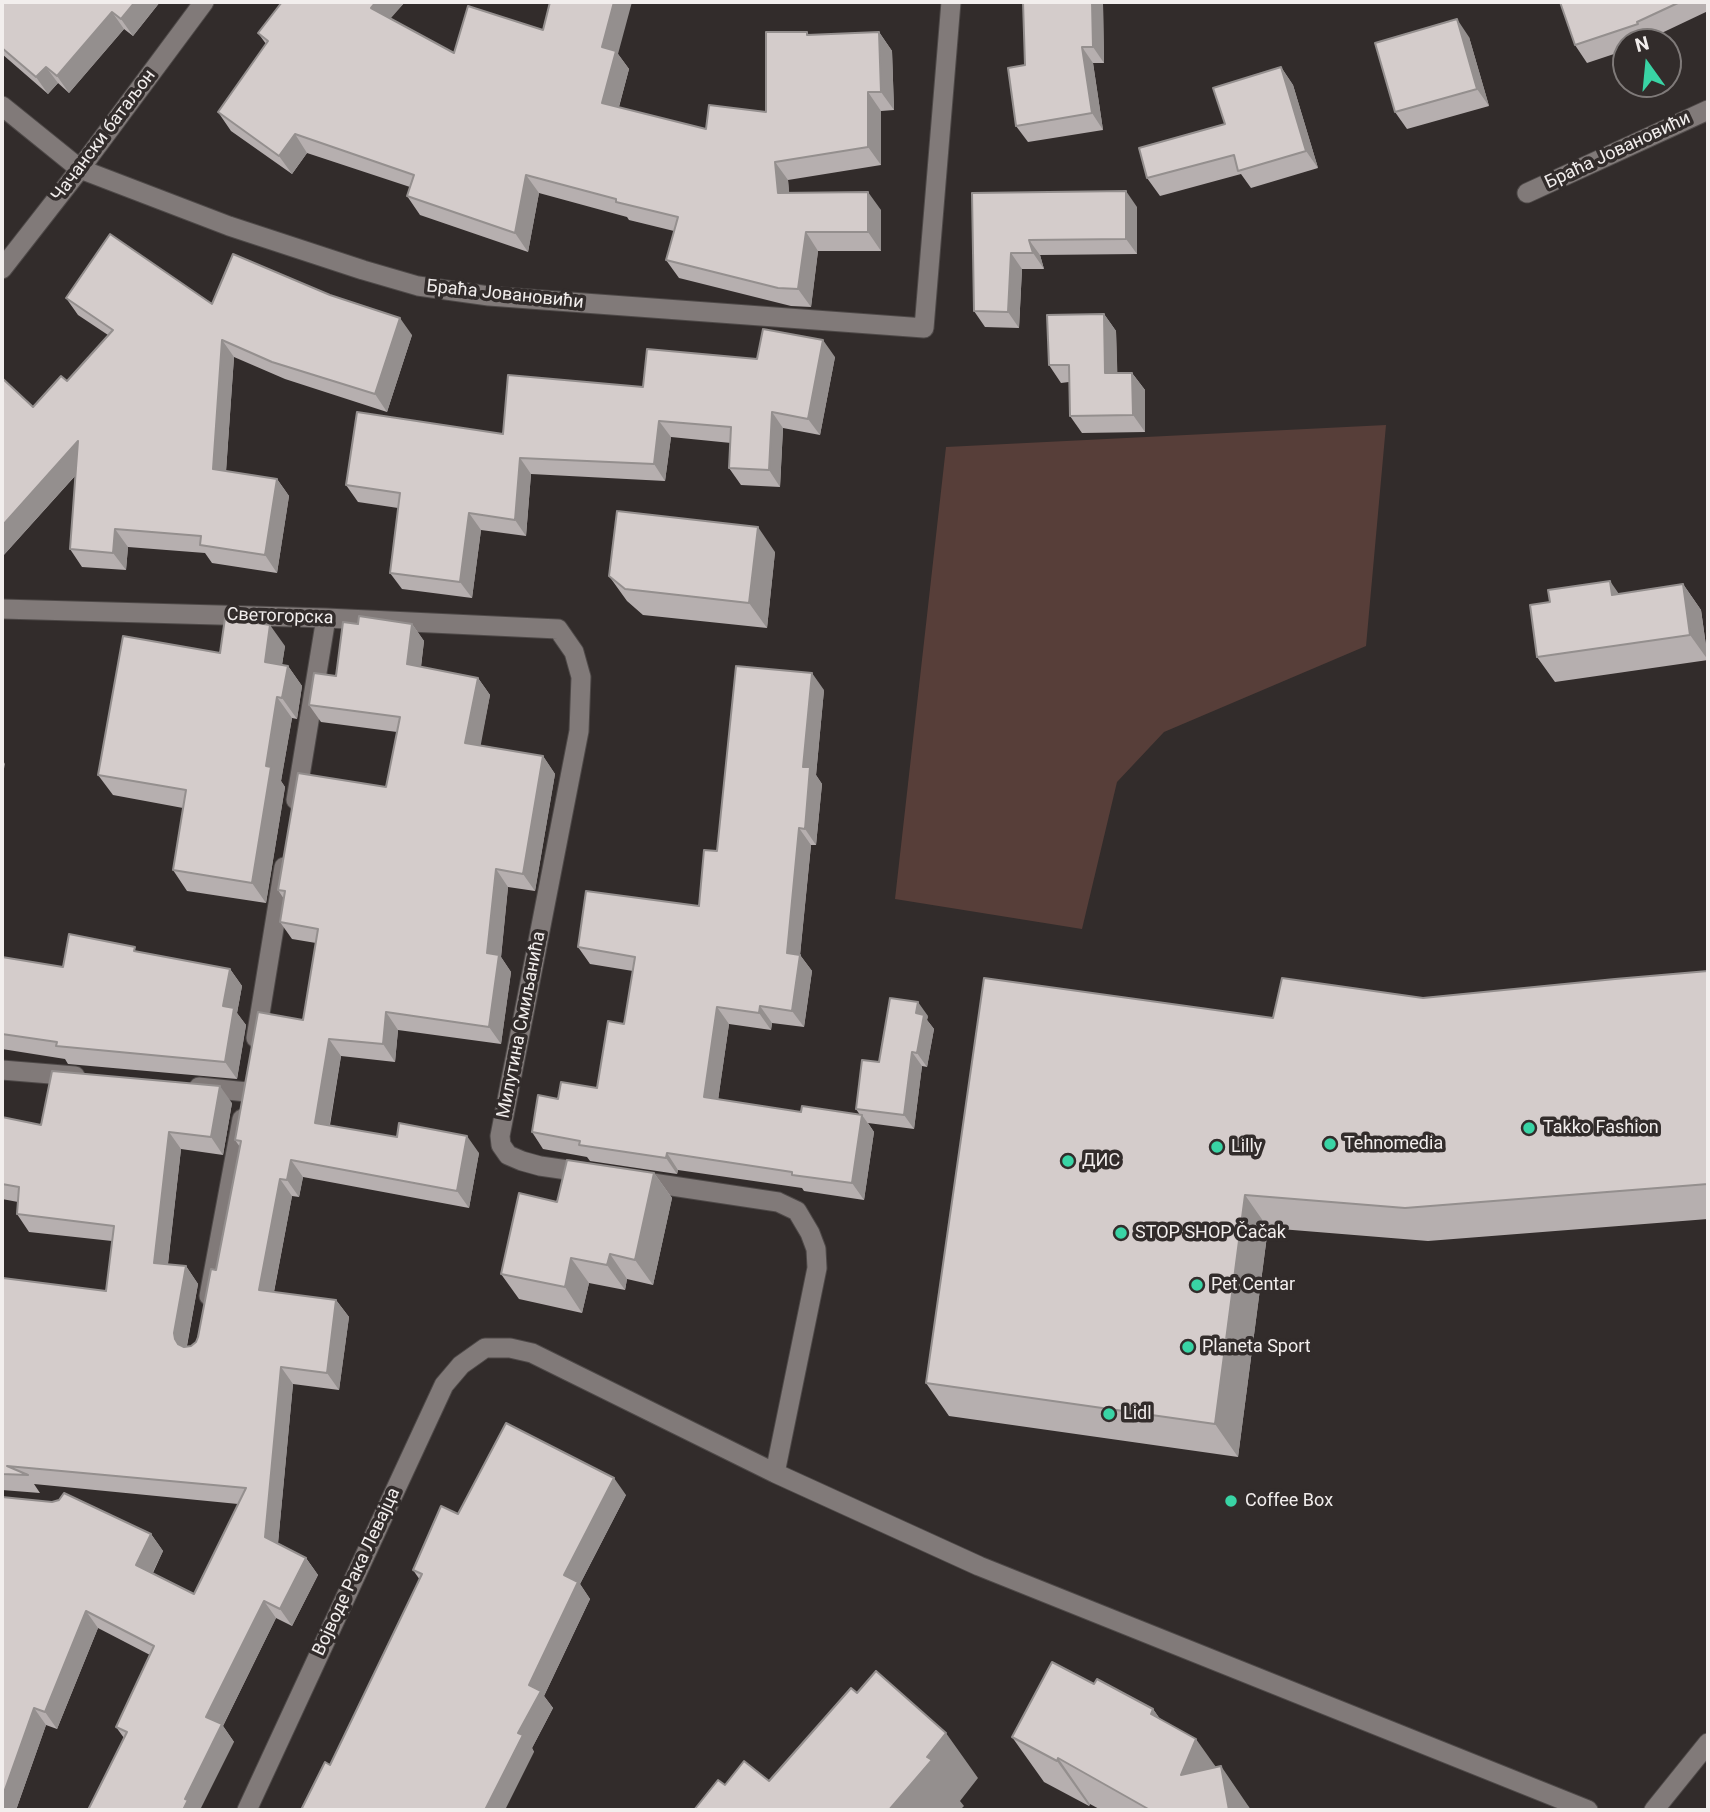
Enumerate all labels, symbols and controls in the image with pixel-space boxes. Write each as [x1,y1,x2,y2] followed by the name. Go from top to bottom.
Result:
[1612,28,1682,98] north arrow
[1633,31,1651,57] text: N
[47,66,161,206] street label: Чачански батаљон
[1542,108,1694,194] street label: Браћа Јовановићи
[425,276,585,314] street label: Браћа Јовановићи
[226,604,334,630] street label: Светогорска
[493,930,551,1120] street label: Милутина Смиљанића
[1543,1117,1659,1139] place label: Takko Fashion
[1521,1120,1537,1136] marker: Takko Fashion
[1344,1133,1443,1155] place label: Tehnomedia
[1231,1136,1262,1158] place label: Lilly
[1322,1136,1338,1152] marker: Tehnomedia
[1209,1139,1225,1155] marker: Lilly
[1082,1150,1120,1172] place label: ДИС
[1060,1153,1076,1169] marker: ДИС
[1135,1222,1286,1244] place label: STOP SHOP Čačak
[1113,1225,1129,1241] marker: STOP SHOP Čačak
[1211,1274,1295,1296] place label: Pet Centar
[1189,1277,1205,1293] marker: Pet Centar
[1202,1336,1311,1358] place label: Planeta Sport
[1180,1339,1196,1355] marker: Planeta Sport
[1123,1403,1152,1425] place label: Lidl
[1101,1406,1117,1422] marker: Lidl
[309,1485,405,1659] street label: Војводе Рака Левајца
[1245,1490,1333,1512] place label: Coffee Box
[1223,1493,1239,1509] marker: Coffee Box

